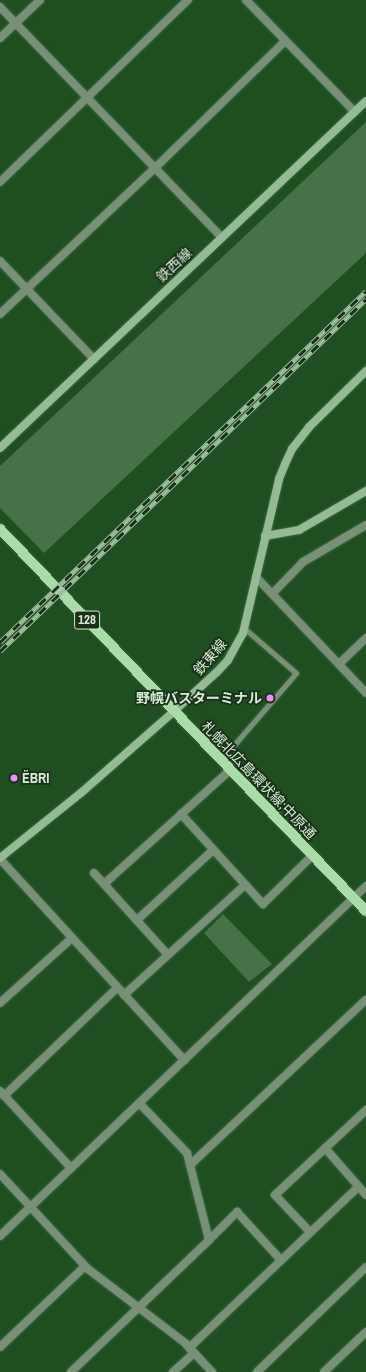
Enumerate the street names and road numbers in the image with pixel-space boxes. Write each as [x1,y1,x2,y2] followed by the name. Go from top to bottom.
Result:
[153,245,195,285] street label: 鉄西線
[74,609,100,631] road number: 128
[190,636,230,678] street label: 鉄東線
[198,718,320,842] street label: 札幌北広島環状線;中原通

